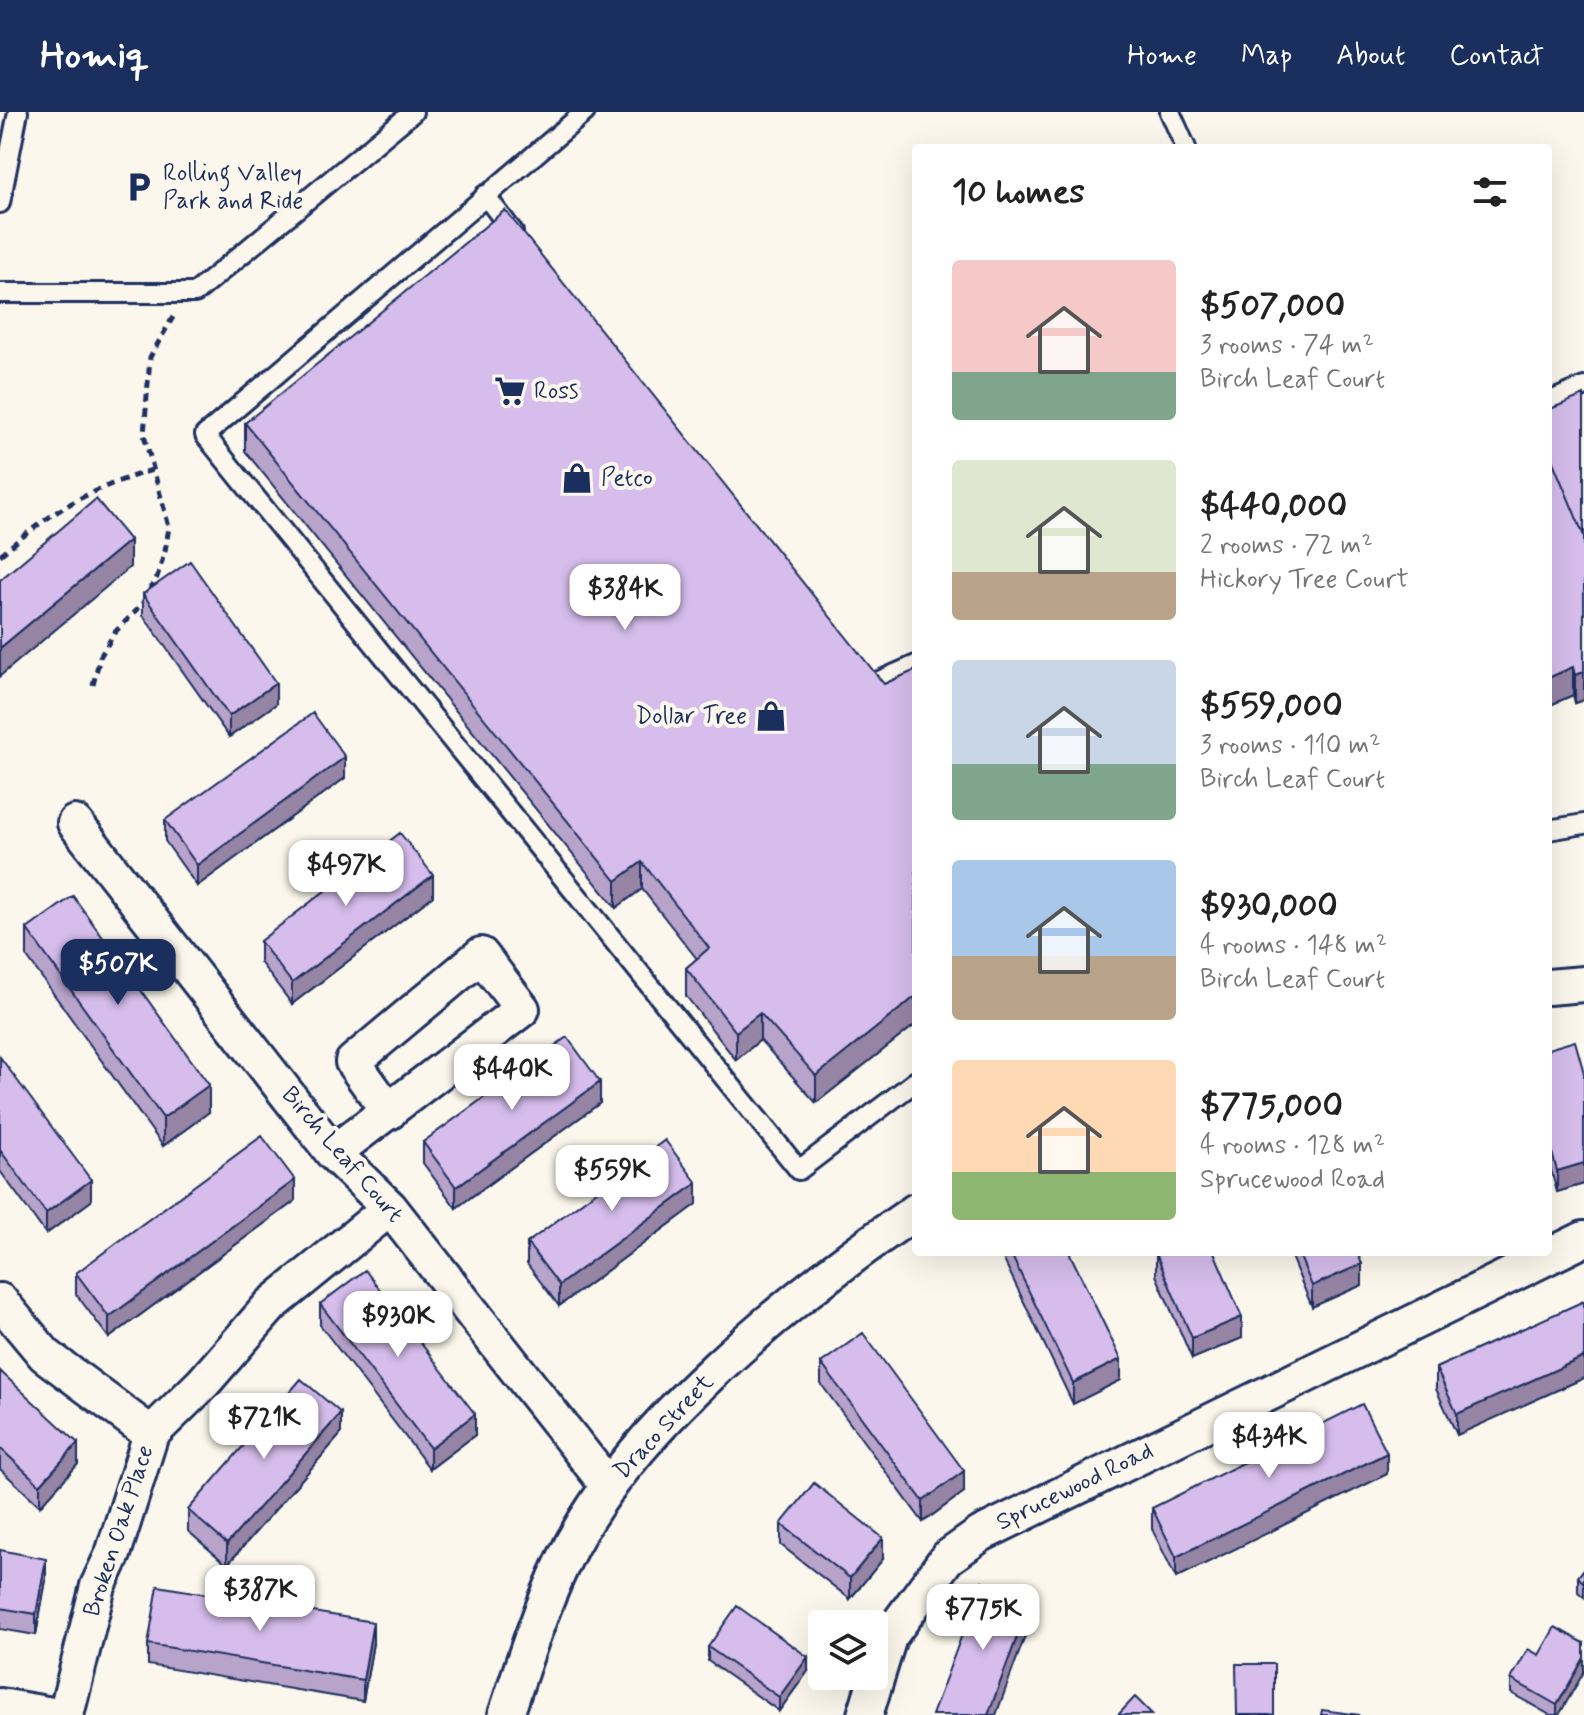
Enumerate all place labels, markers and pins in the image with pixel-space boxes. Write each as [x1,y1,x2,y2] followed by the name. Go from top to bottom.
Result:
[163,158,303,217] place label: Rolling Valley Park and Ride
[122,170,156,204] parking icon: Rolling Valley Park and Ride
[493,374,527,408] supermarket icon: Ross
[534,376,578,407] place label: Ross
[560,461,594,495] shop icon: Petco
[601,463,653,494] place label: Petco
[569,564,681,632] pin: $384K
[754,699,788,733] shop icon: Dollar Tree
[636,701,747,732] place label: Dollar Tree
[290,840,402,908] pin: $497K
[62,939,174,1007] pin: $507K
[456,1044,568,1112] pin: $440K
[556,1145,668,1213] pin: $559K
[342,1291,454,1359] pin: $930K
[208,1393,320,1461] pin: $721K
[1213,1412,1325,1480] pin: $434K
[204,1565,316,1633] pin: $387K
[927,1584,1039,1652] pin: $775K

